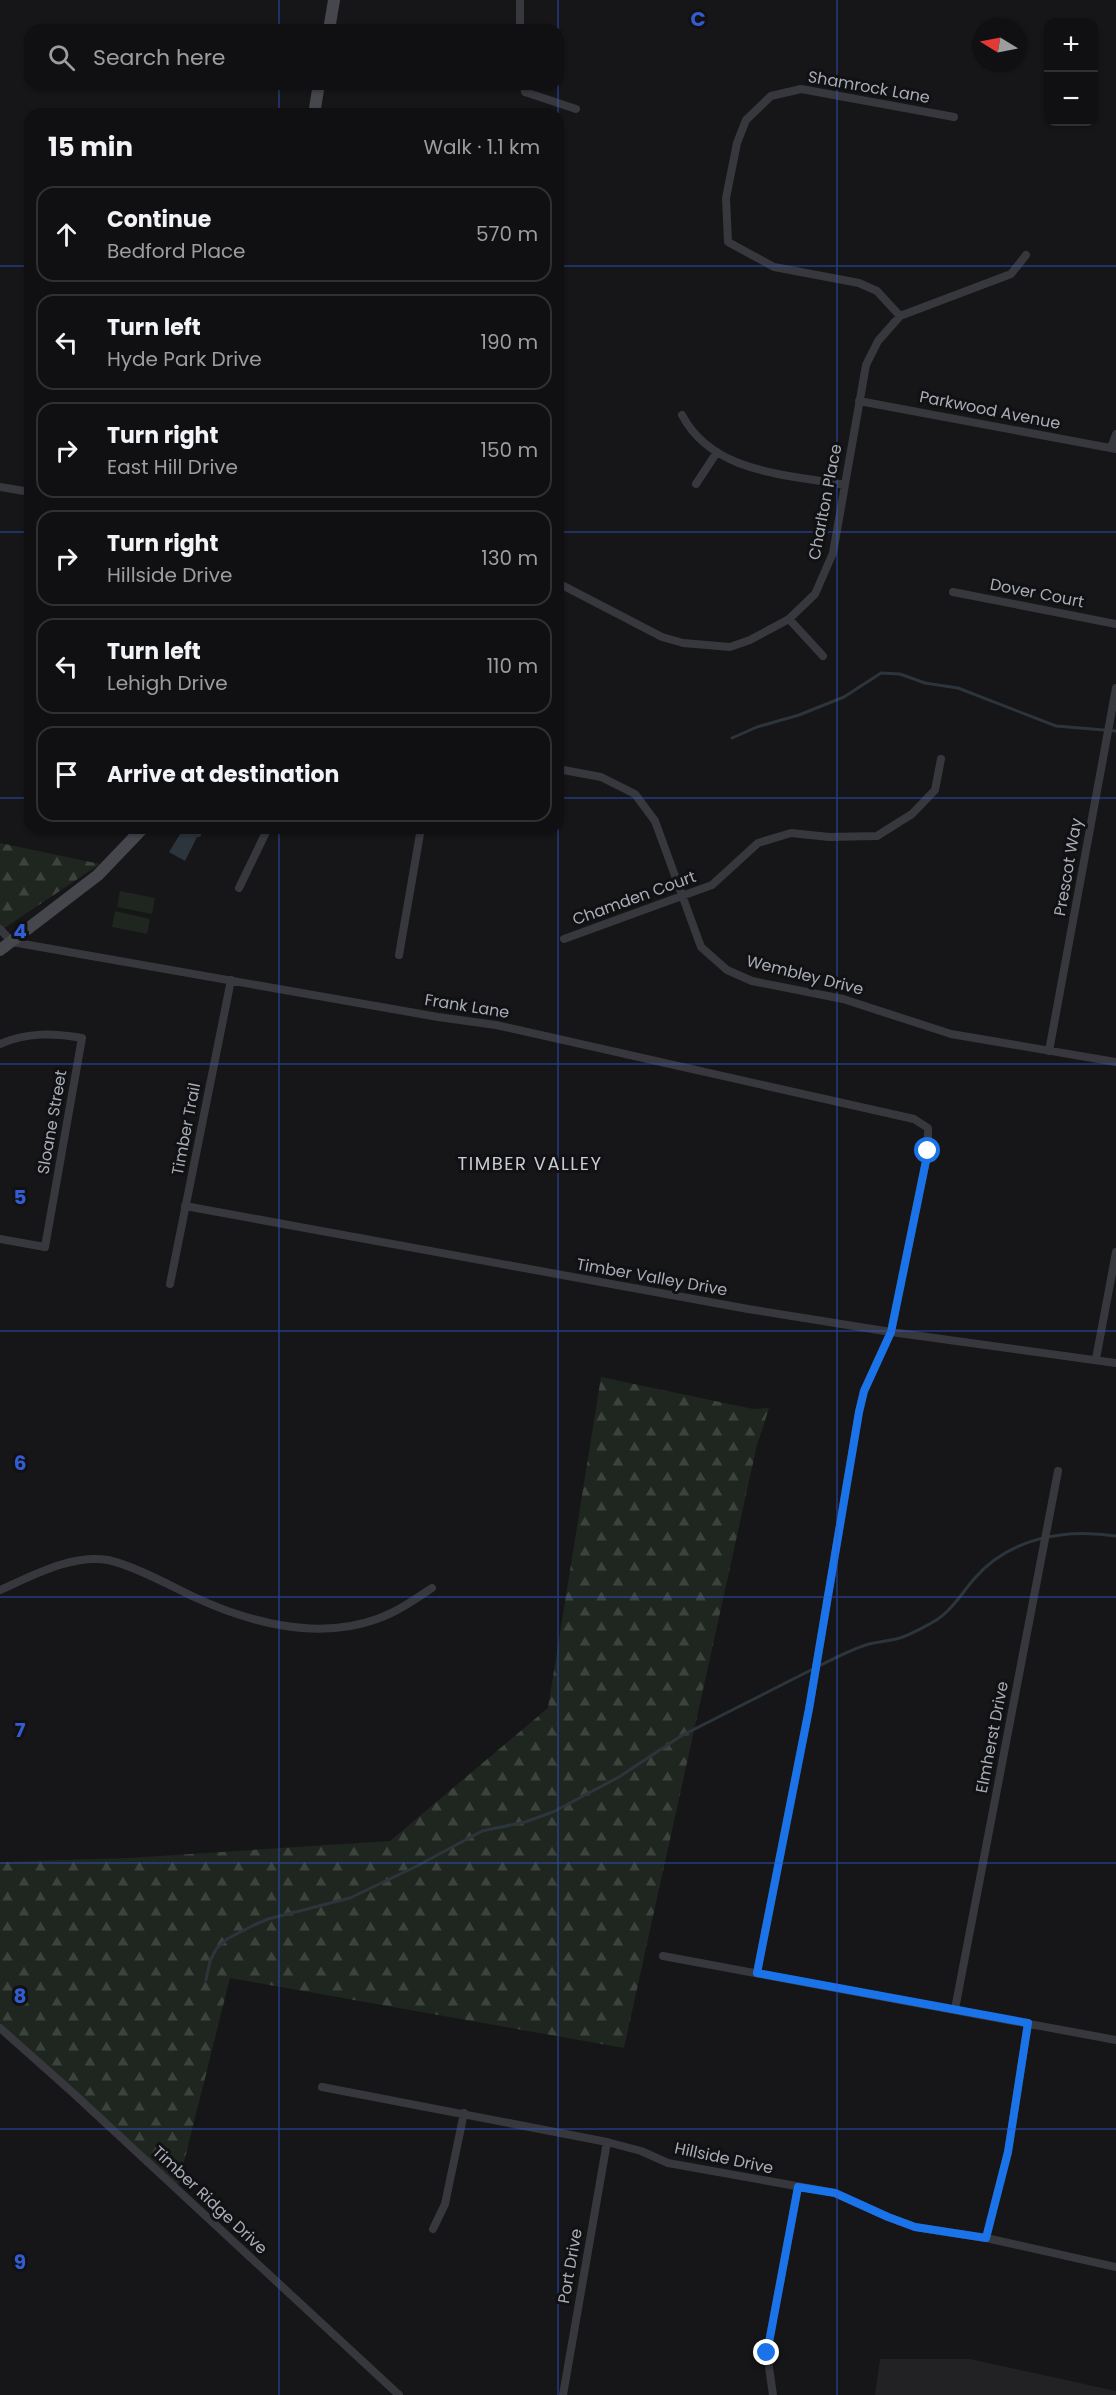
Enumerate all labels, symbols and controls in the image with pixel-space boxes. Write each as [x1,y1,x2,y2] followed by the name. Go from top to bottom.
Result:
[690,5,706,33] text: C
[972,18,1026,72] north arrow
[1044,18,1098,126] map controls
[1044,18,1098,72] button: +
[24,24,564,90] search box
[45,41,78,74] icon: search
[93,42,226,73] text: Search here
[806,65,932,109] street label: Shamrock Lane
[1044,72,1098,126] button: −
[48,129,133,165] text: 15 min
[424,133,540,161] text: Walk · 1.1 km
[107,204,211,235] text: Continue
[50,218,83,251] icon: ahead
[476,220,538,248] text: 570 m
[107,237,245,265] text: Bedford Place
[107,312,201,343] text: Turn left
[50,326,83,359] icon: left
[481,328,538,356] text: 190 m
[107,345,262,373] text: Hyde Park Drive
[918,385,1062,435] street label: Parkwood Avenue
[107,420,218,451] text: Turn right
[50,434,83,467] icon: right
[481,436,538,464] text: 150 m
[802,442,848,562] street label: Charlton Place
[107,453,238,481] text: East Hill Drive
[107,528,218,559] text: Turn right
[50,542,83,575] icon: right
[481,544,538,572] text: 130 m
[107,561,232,589] text: Hillside Drive
[988,573,1086,613] street label: Dover Court
[107,636,201,667] text: Turn left
[50,650,83,683] icon: left
[487,652,538,680] text: 110 m
[107,669,228,697] text: Lehigh Drive
[50,758,83,791] icon: arrive
[107,759,339,790] text: Arrive at destination
[1048,816,1088,918] street label: Prescot Way
[569,865,699,931] street label: Chamden Court
[13,917,27,945] text: 4
[744,949,866,1001] street label: Wembley Drive
[423,988,511,1024] street label: Frank Lane
[31,1068,73,1176] street label: Sloane Street
[166,1081,206,1177] street label: Timber Trail
[914,1137,940,1163] route start
[458,1151,602,1176] district label: TIMBER VALLEY
[14,1183,27,1211] text: 5
[575,1252,729,1302] street label: Timber Valley Drive
[14,1449,26,1477] text: 6
[970,1679,1014,1795] street label: Elmherst Drive
[15,1716,26,1744] text: 7
[14,1982,26,2010] text: 8
[673,2136,776,2180] street label: Hillside Drive
[147,2141,273,2259] street label: Timber Ridge Drive
[552,2227,588,2305] street label: Port Drive
[14,2248,26,2276] text: 9
[753,2339,779,2365] route end

